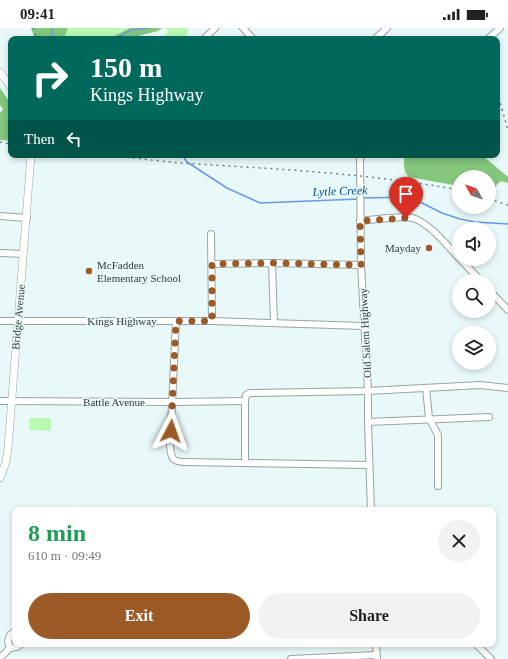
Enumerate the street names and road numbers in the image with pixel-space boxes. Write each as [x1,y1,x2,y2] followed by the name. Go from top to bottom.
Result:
[9,284,27,350] street label: Bridge Avenue
[357,287,373,378] street label: Old Salem Highway
[87,315,157,327] street label: Kings Highway
[83,396,145,408] street label: Battle Avenue

